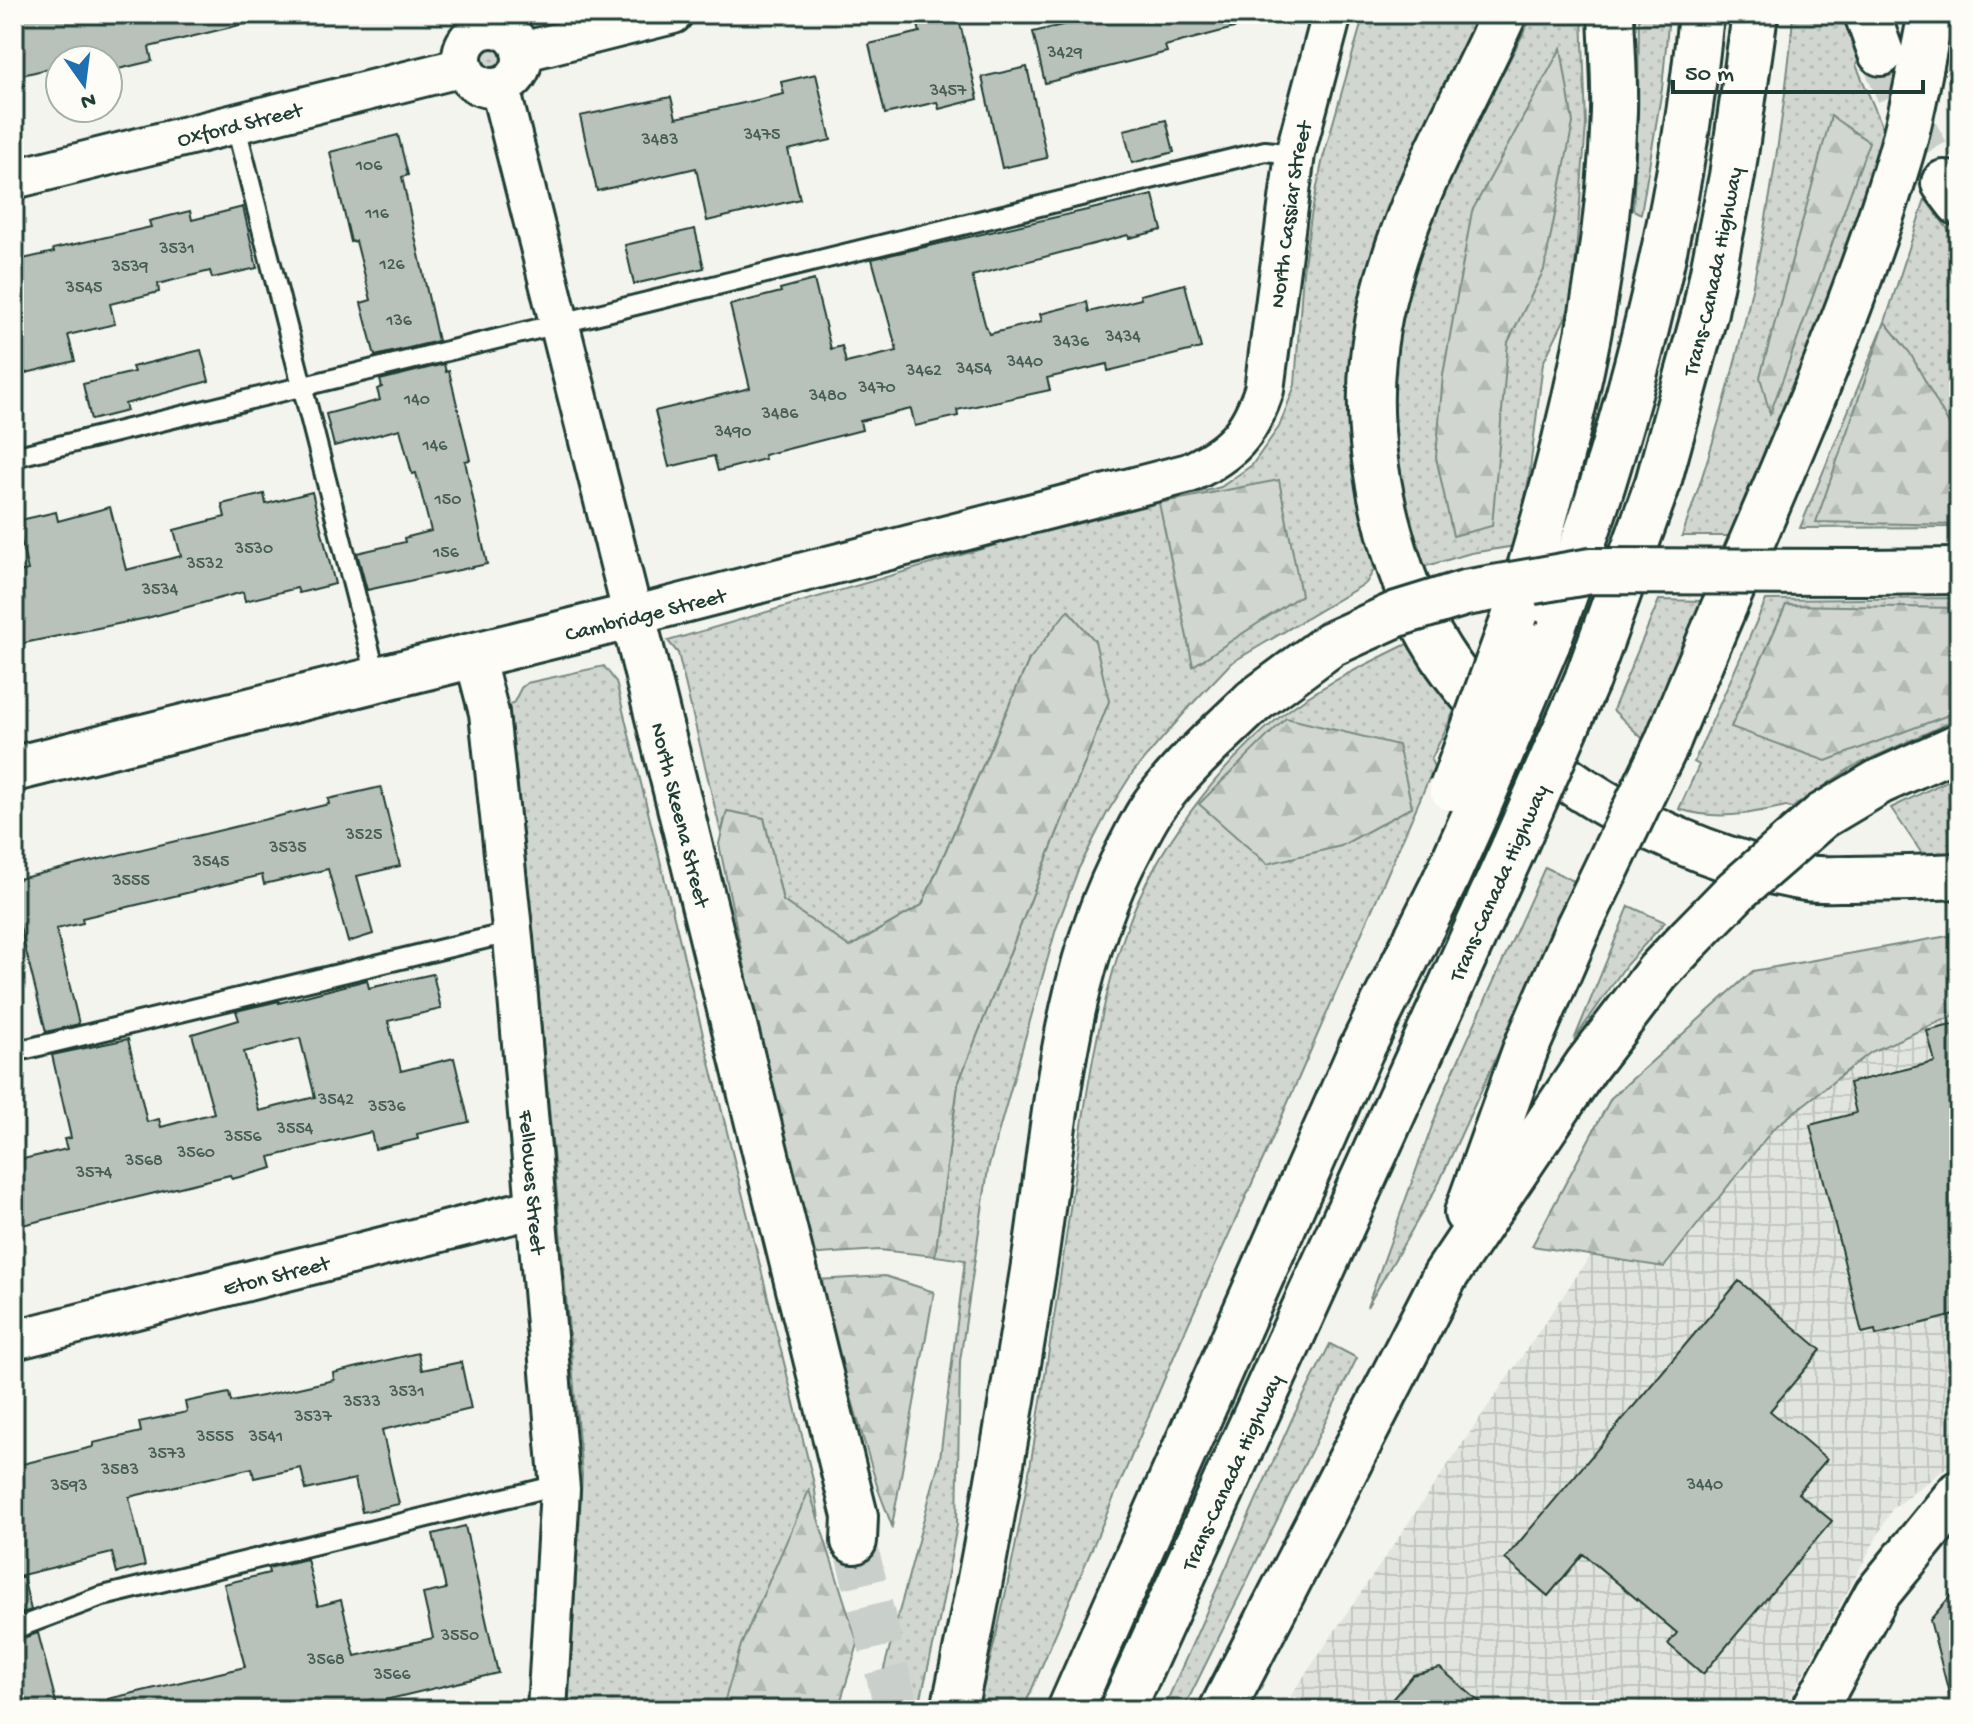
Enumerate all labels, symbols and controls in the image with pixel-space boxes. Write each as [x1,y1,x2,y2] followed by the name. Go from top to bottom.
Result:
[1046,43,1083,64] house number: 3429
[44,44,124,124] north arrow
[1673,44,1923,94] scale bar
[1685,61,1734,90] text: 50 m
[929,81,967,102] house number: 3457
[78,85,98,114] text: N
[175,98,307,155] street label: Oxford Street
[1266,117,1321,310] street label: North Cassiar Street
[743,125,780,146] house number: 3475
[640,130,679,151] house number: 3483
[355,156,383,177] house number: 106
[1679,166,1750,381] street label: Trans-Canada Highway
[364,204,390,225] house number: 116
[158,239,195,260] house number: 3531
[378,255,405,276] house number: 126
[110,257,149,278] house number: 3539
[65,278,102,299] house number: 3545
[385,311,413,332] house number: 136
[1104,327,1141,348] house number: 3434
[1052,332,1090,353] house number: 3436
[1006,352,1043,373] house number: 3440
[955,359,992,380] house number: 3454
[905,361,942,382] house number: 3462
[857,378,896,399] house number: 3470
[808,386,847,407] house number: 3480
[403,390,430,411] house number: 140
[761,404,799,425] house number: 3486
[713,422,752,443] house number: 3490
[422,436,448,457] house number: 146
[434,490,461,511] house number: 150
[234,539,273,560] house number: 3530
[432,543,460,564] house number: 156
[186,554,224,575] house number: 3532
[141,580,179,601] house number: 3534
[563,584,731,649] street label: Cambridge Street
[643,721,714,912] street label: North Skeena Street
[1445,781,1556,988] street label: Trans-Canada Highway
[344,825,383,846] house number: 3525
[268,838,307,859] house number: 3535
[192,852,229,873] house number: 3545
[111,871,150,892] house number: 3555
[317,1090,354,1111] house number: 3542
[367,1097,407,1118] house number: 3536
[511,1108,549,1257] street label: Fellowes Street
[276,1119,314,1140] house number: 3554
[223,1127,263,1148] house number: 3556
[176,1143,215,1164] house number: 3560
[124,1151,163,1172] house number: 3568
[75,1163,113,1184] house number: 3574
[221,1251,334,1304] street label: Eton Street
[1177,1371,1290,1577] street label: Trans-Canada Highway
[388,1382,425,1403] house number: 3531
[342,1392,381,1413] house number: 3533
[293,1407,332,1428] house number: 3537
[195,1427,234,1448] house number: 3555
[248,1427,283,1448] house number: 3541
[147,1444,186,1465] house number: 3573
[100,1460,139,1481] house number: 3583
[1686,1475,1723,1496] house number: 3440
[49,1476,88,1497] house number: 3593
[440,1626,479,1647] house number: 3550
[306,1650,345,1671] house number: 3568
[372,1665,411,1686] house number: 3566

